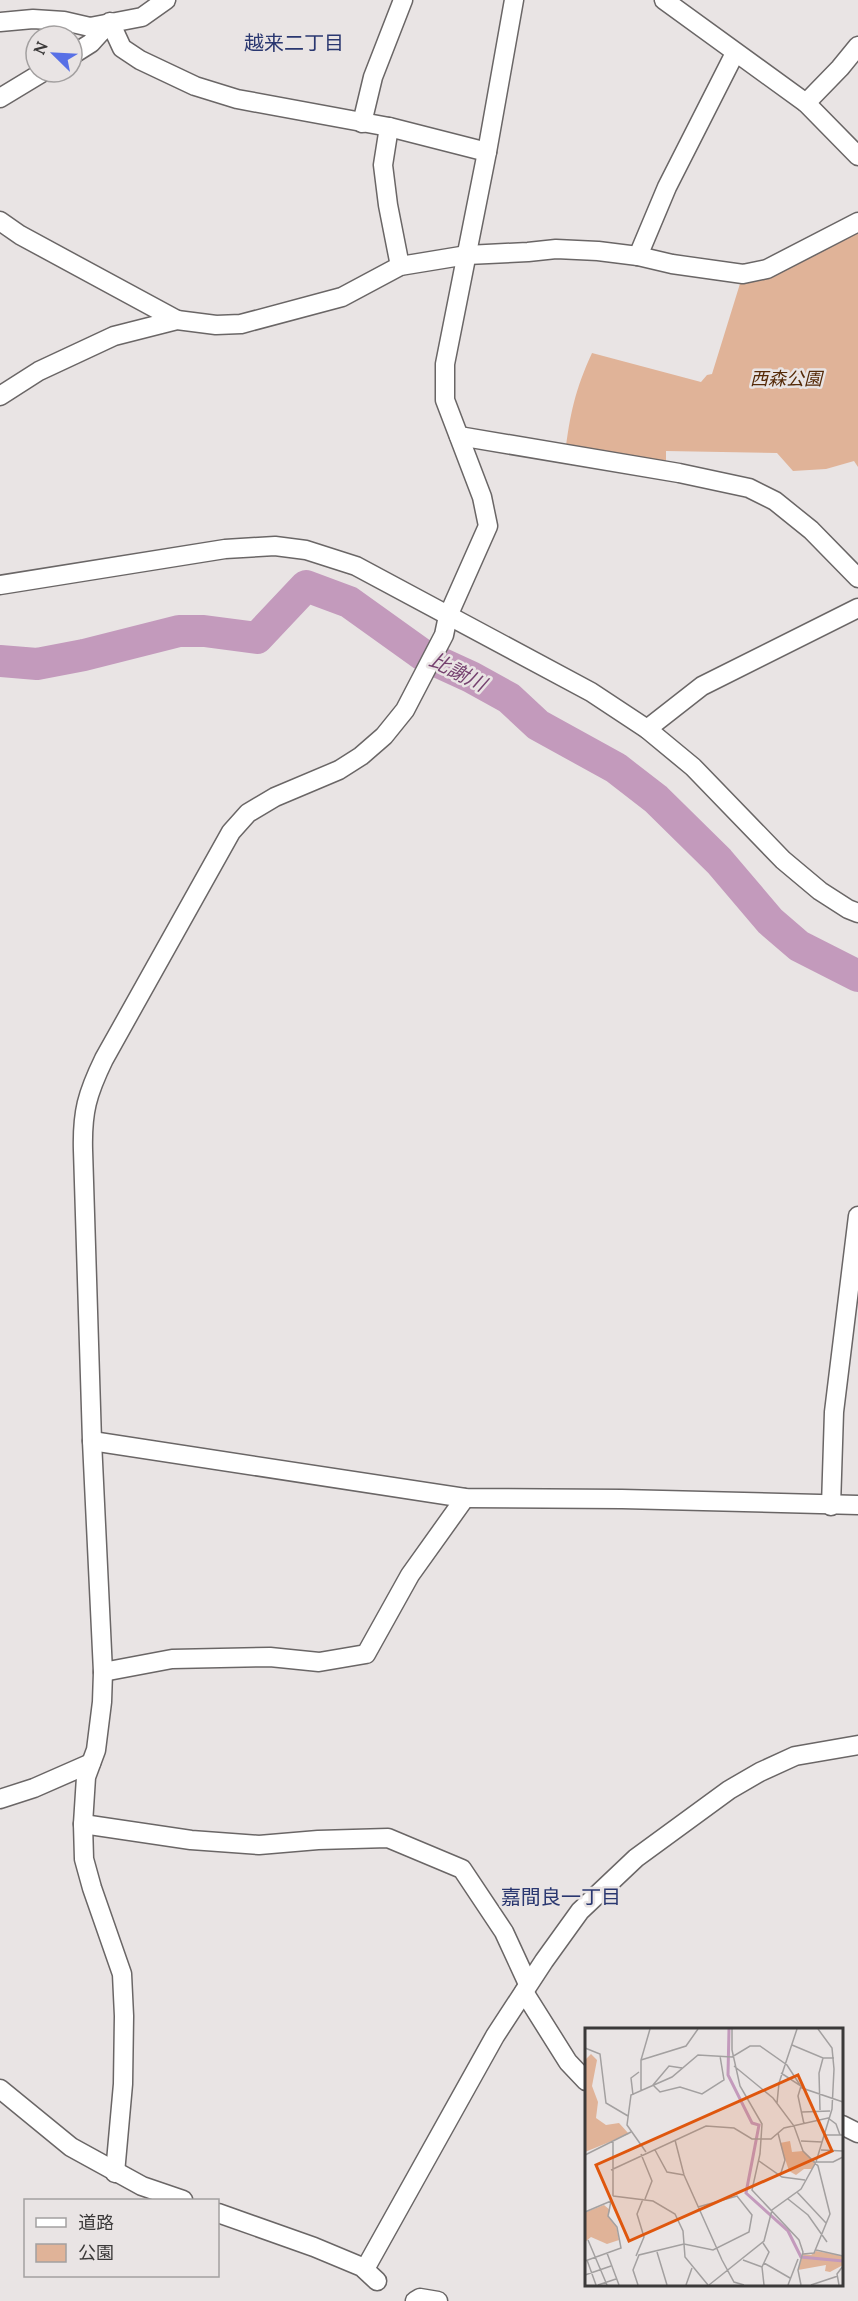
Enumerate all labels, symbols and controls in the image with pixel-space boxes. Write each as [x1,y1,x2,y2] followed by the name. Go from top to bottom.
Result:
[24,24,84,84] north arrow
[244,30,344,55] district label: 越来二丁目
[29,38,52,58] text: N
[750,367,825,390] park label: 西森公園
[426,647,492,697] water label: 比謝川
[501,1884,621,1909] district label: 嘉間良一丁目
[585,2028,843,2286] inset map
[24,2199,219,2277] legend
[78,2211,114,2234] text: 道路
[78,2241,114,2264] text: 公園

